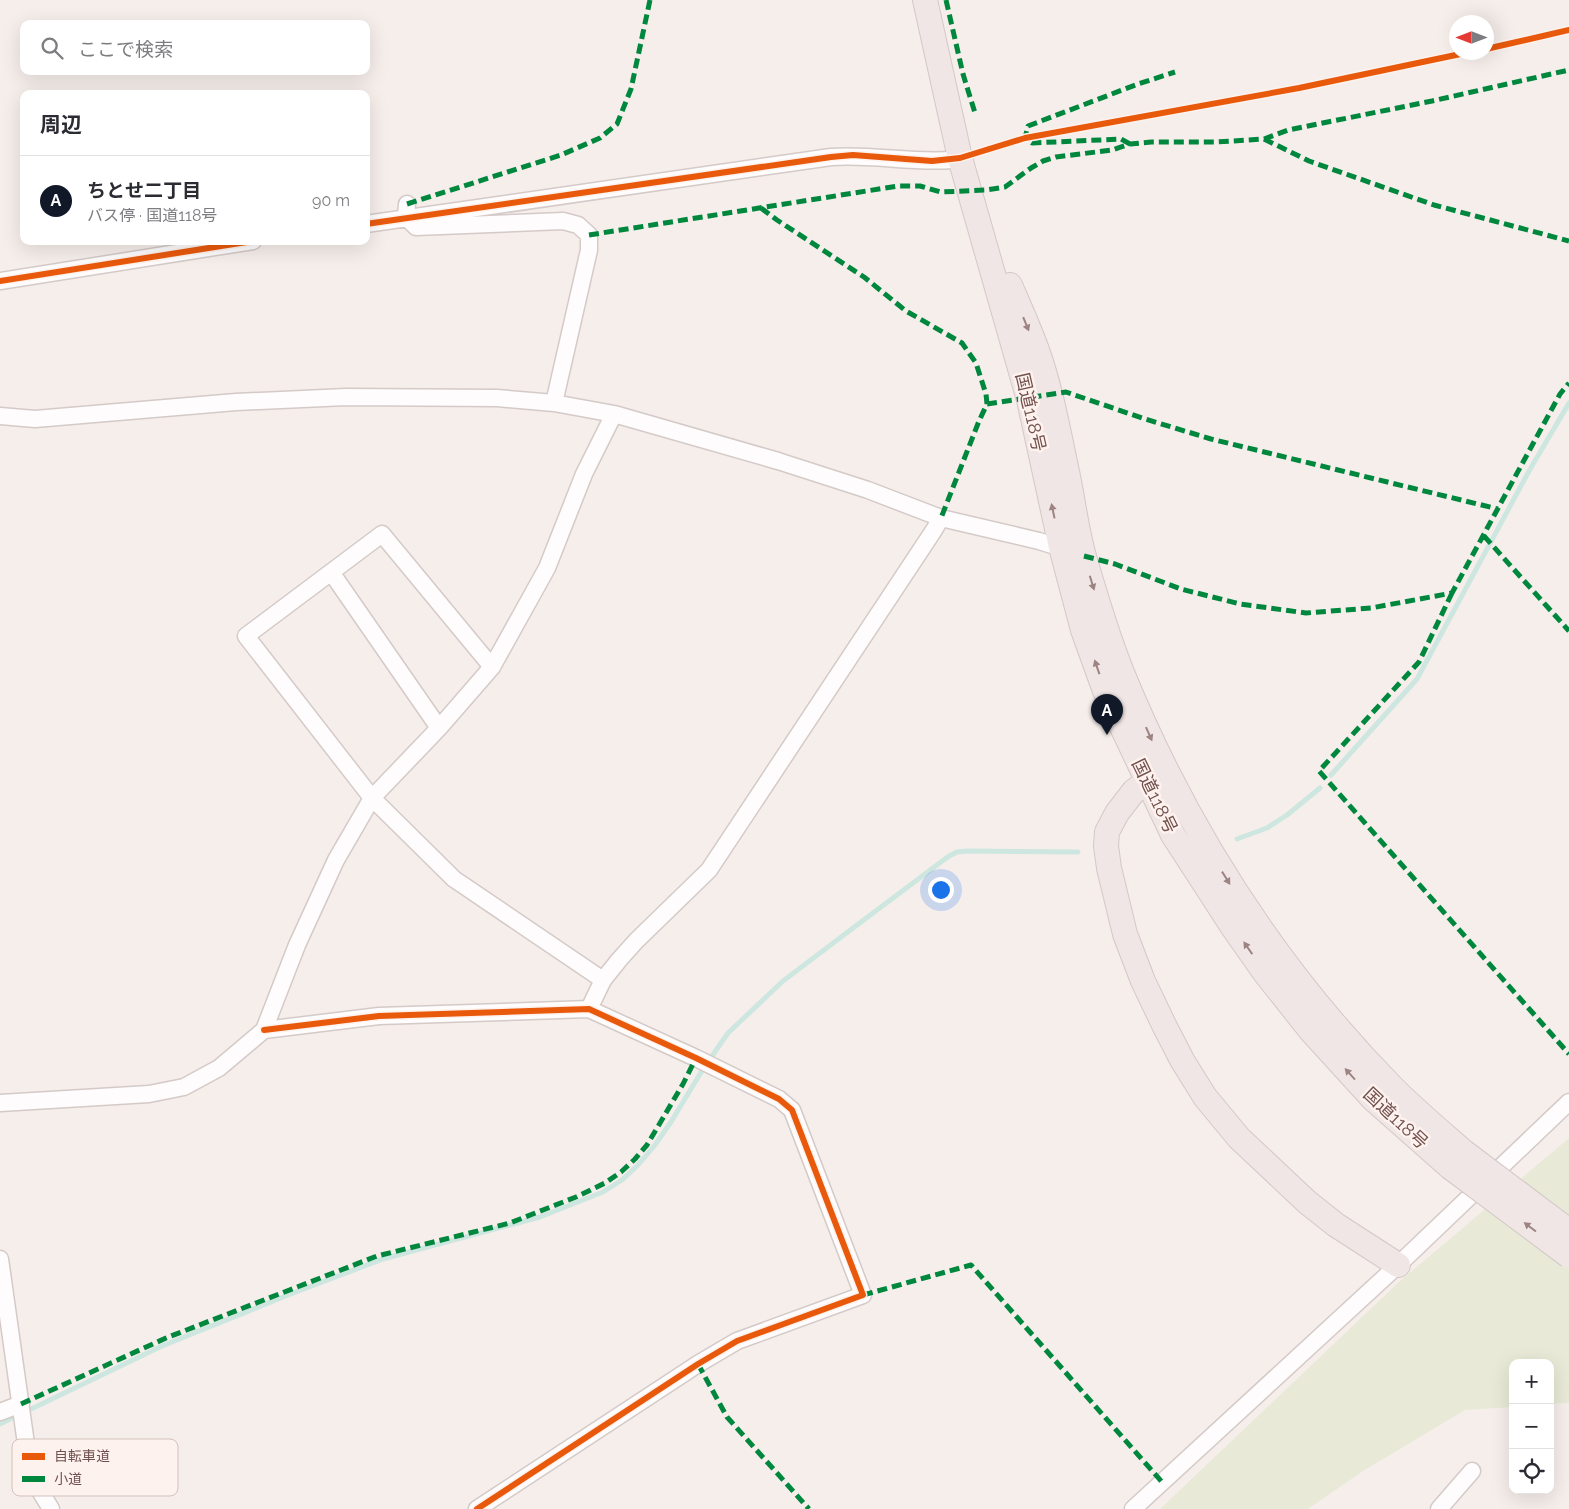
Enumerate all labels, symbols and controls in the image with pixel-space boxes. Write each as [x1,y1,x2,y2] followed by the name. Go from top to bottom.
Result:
[1449,15,1494,60] north arrow
[20,20,370,75] search box
[38,34,66,62] icon: search
[78,38,173,60] text: ここで検索
[40,112,82,137] text: 周辺
[87,179,201,201] text: ちとせ二丁目
[51,191,61,210] text: A
[312,191,350,210] text: 90 m
[87,206,217,225] text: バス停 · 国道118号
[1023,317,1031,331] one-way arrow
[1012,371,1050,453] street label: 国道118号
[1049,503,1057,518] one-way arrow
[1088,575,1096,590] one-way arrow
[1093,660,1100,675] one-way arrow
[1091,694,1123,735] pin: A
[1146,727,1154,741] one-way arrow
[1128,755,1182,837] street label: 国道118号
[1221,871,1230,884] one-way arrow
[928,877,954,903] your location
[1243,941,1253,955] one-way arrow
[1344,1068,1356,1080] one-way arrow
[1360,1083,1432,1153] street label: 国道118号
[1523,1222,1537,1232] one-way arrow
[1509,1359,1554,1494] map controls
[1509,1359,1554,1404] button: +
[1509,1404,1554,1449] button: −
[12,1439,178,1496] legend
[54,1448,110,1464] text: 自転車道
[1509,1449,1554,1494] button: locate
[54,1471,82,1487] text: 小道

